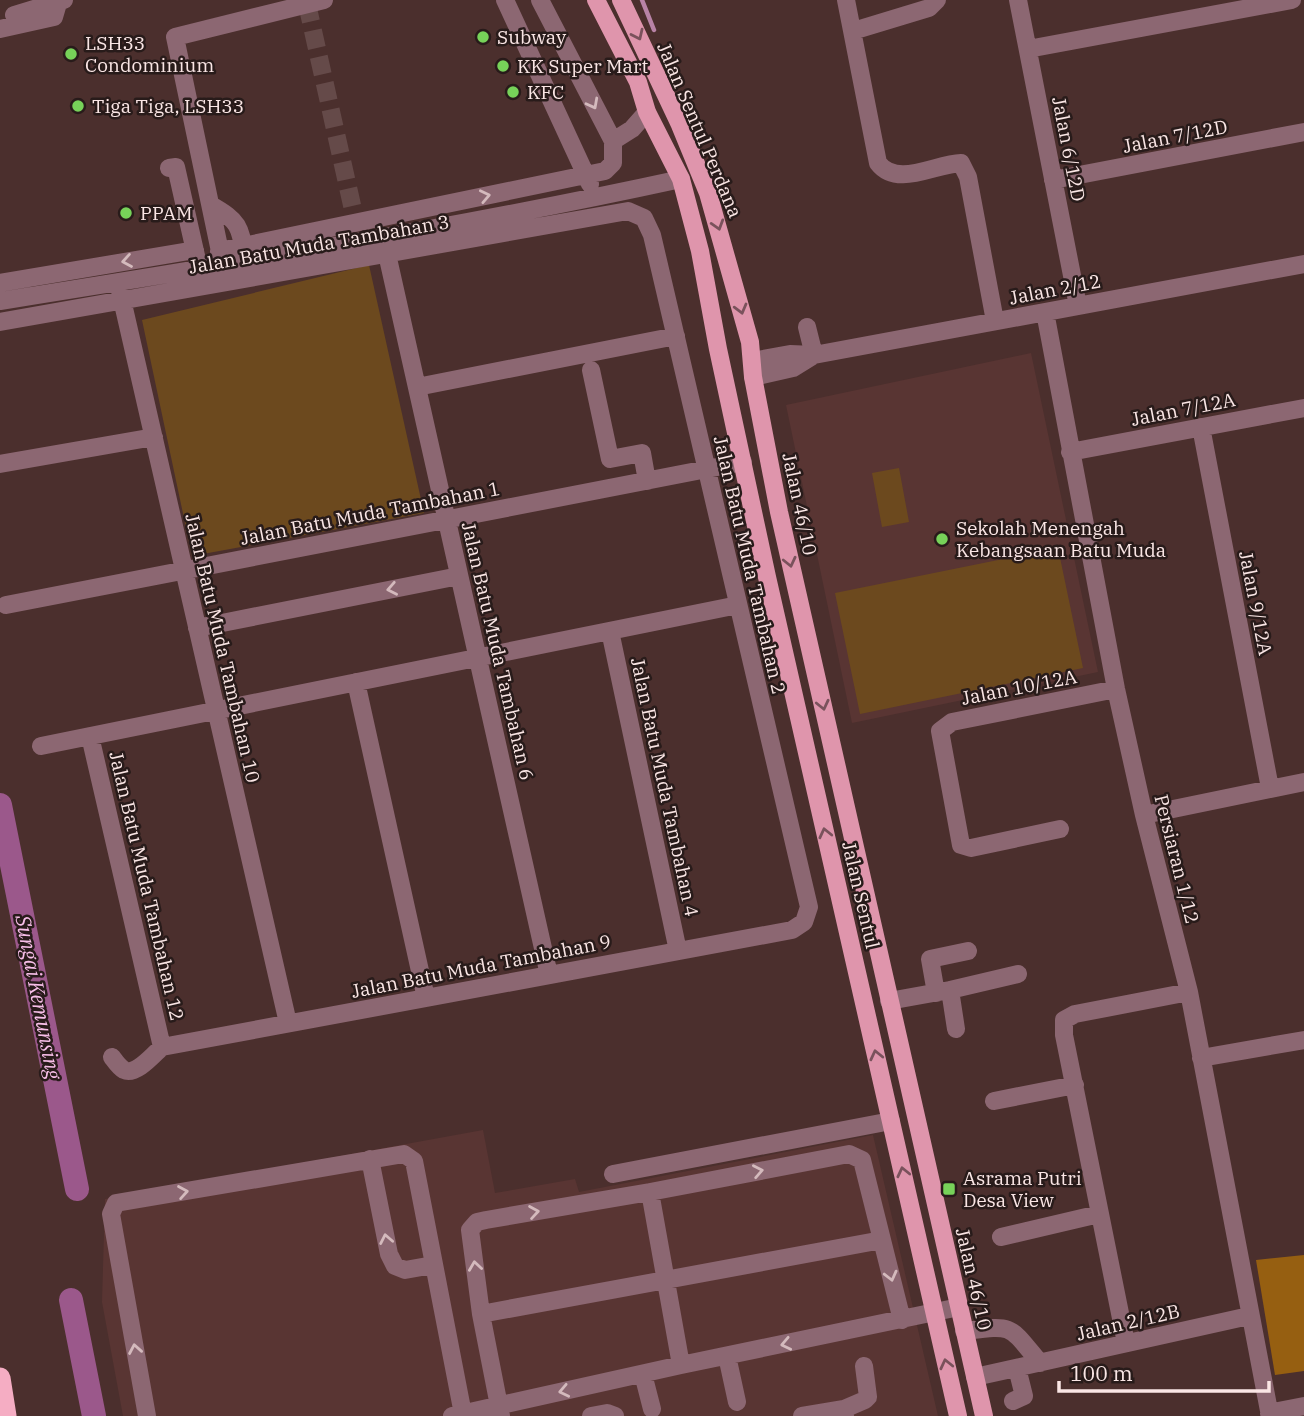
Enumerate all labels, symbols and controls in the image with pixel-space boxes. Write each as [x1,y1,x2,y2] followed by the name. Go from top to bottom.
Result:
[497,25,567,49] place label: Subway
[630,28,644,40] one-way arrow
[475,29,491,45] marker: Subway
[85,31,214,77] place label: LSH33 Condominium
[652,39,748,221] street label: Jalan Sentul Perdana
[63,46,79,62] marker: LSH33 Condominium
[517,54,649,78] place label: KK Super Mart
[495,58,511,74] marker: KK Super Mart
[527,80,564,104] place label: KFC
[505,84,521,100] marker: KFC
[92,94,244,118] place label: Tiga Tiga, LSH33
[1047,95,1091,203] street label: Jalan 6/12D
[585,97,599,109] one-way arrow
[70,98,86,114] marker: Tiga Tiga, LSH33
[1121,114,1229,158] street label: Jalan 7/12D
[479,190,491,205] one-way arrow
[140,201,193,225] place label: PPAM
[118,205,134,221] marker: PPAM
[187,209,451,279] street label: Jalan Batu Muda Tambahan 3
[710,219,725,231] one-way arrow
[121,253,133,268] one-way arrow
[1007,268,1103,310] street label: Jalan 2/12
[733,303,747,315] one-way arrow
[1129,387,1237,431] street label: Jalan 7/12A
[709,434,791,696] street label: Jalan Batu Muda Tambahan 2
[777,451,823,557] street label: Jalan 46/10
[238,476,502,550] street label: Jalan Batu Muda Tambahan 1
[180,511,266,785] street label: Jalan Batu Muda Tambahan 10
[956,516,1166,562] place label: Sekolah Menengah Kebangsaan Batu Muda
[457,520,539,782] street label: Jalan Batu Muda Tambahan 6
[934,531,950,547] marker: Sekolah Menengah Kebangsaan Batu Muda
[1234,549,1278,657] street label: Jalan 9/12A
[782,556,797,568] one-way arrow
[386,581,398,596] one-way arrow
[626,655,704,919] street label: Jalan Batu Muda Tambahan 4
[959,664,1079,710] street label: Jalan 10/12A
[814,699,829,711] one-way arrow
[104,749,190,1023] street label: Jalan Batu Muda Tambahan 12
[1149,792,1205,926] street label: Persiaran 1/12
[819,827,834,839] one-way arrow
[837,839,885,951] street label: Jalan Sentul
[9,911,69,1083] water label: Sungai Kemunsing
[349,929,613,1003] street label: Jalan Batu Muda Tambahan 9
[869,1049,884,1061] one-way arrow
[752,1165,764,1180] one-way arrow
[896,1166,911,1178] one-way arrow
[963,1166,1082,1212] place label: Asrama Putri Desa View
[941,1181,957,1197] marker: Asrama Putri Desa View
[177,1185,189,1200] one-way arrow
[528,1205,540,1220] one-way arrow
[951,1226,997,1332] street label: Jalan 46/10
[379,1233,394,1245] one-way arrow
[468,1260,483,1272] one-way arrow
[883,1270,897,1282] one-way arrow
[1074,1298,1182,1346] street label: Jalan 2/12B
[781,1335,793,1350] one-way arrow
[128,1343,143,1355] one-way arrow
[1059,1350,1269,1394] scale bar
[940,1358,954,1370] one-way arrow
[1070,1359,1133,1387] text: 100 m
[558,1383,570,1398] one-way arrow

